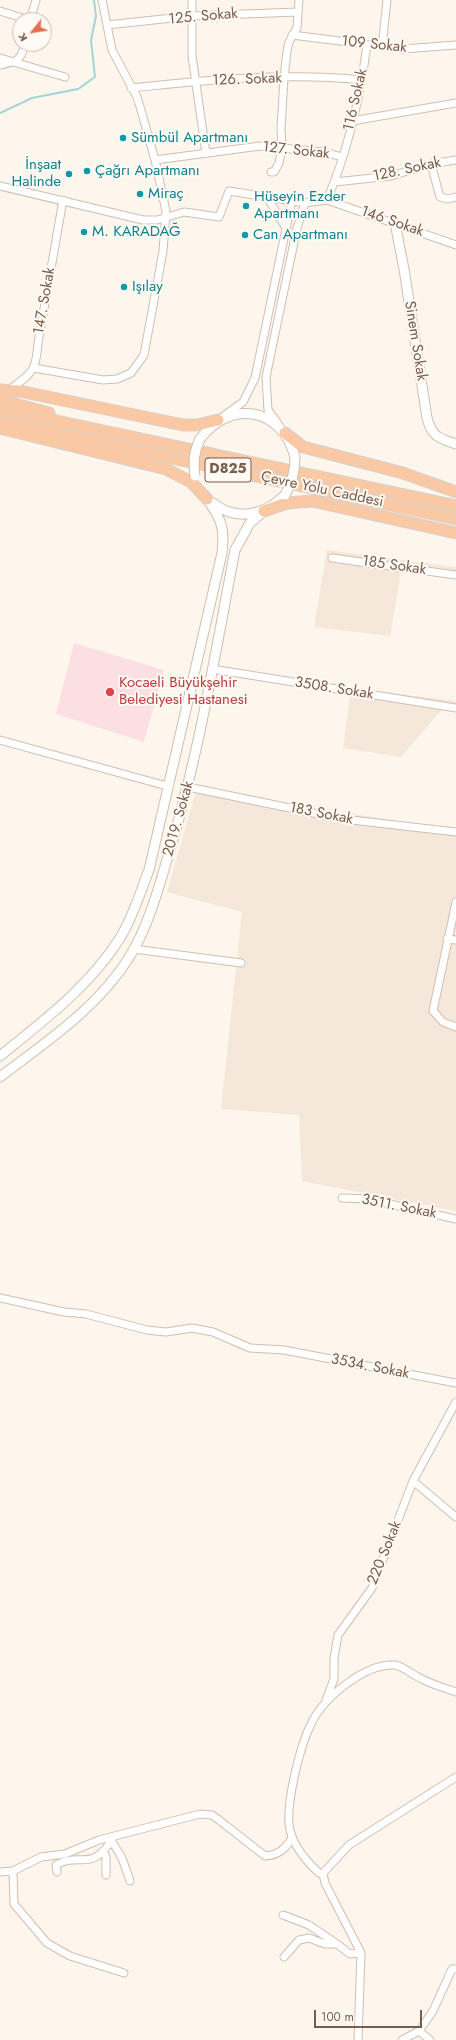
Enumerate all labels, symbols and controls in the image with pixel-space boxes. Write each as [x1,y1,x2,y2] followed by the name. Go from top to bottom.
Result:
[168,5,238,29] street label: 125. Sokak
[12,12,52,52] north arrow
[14,30,31,45] text: K
[340,33,408,57] street label: 109 Sokak
[340,67,372,133] street label: 116 Sokak
[212,70,282,90] street label: 126. Sokak
[131,129,248,147] place label: Sümbül Apartmanı
[118,133,128,143] marker: Sümbül Apartmanı
[262,139,330,163] street label: 127. Sokak
[371,154,443,186] street label: 128. Sokak
[12,156,61,191] place label: İnşaat Halinde
[95,162,200,180] place label: Çağrı Apartmanı
[82,166,92,176] marker: Çağrı Apartmanı
[64,169,74,179] marker: İnşaat Halinde
[148,185,184,203] place label: Miraç
[254,188,346,223] place label: Hüseyin Ezder Apartmanı
[135,189,145,199] marker: Miraç
[241,201,251,211] marker: Hüseyin Ezder Apartmanı
[358,203,426,241] street label: 146 Sokak
[92,223,181,241] place label: M. KARADAĞ
[253,226,348,244] place label: Can Apartmanı
[79,227,89,237] marker: M. KARADAĞ
[240,230,250,240] marker: Can Apartmanı
[30,266,60,336] street label: 147. Sokak
[132,278,163,296] place label: Işılay
[119,282,129,292] marker: Işılay
[400,300,430,382] street label: Sinem Sokak
[205,458,251,482] road number: D825
[259,468,385,512] street label: Çevre Yolu Caddesi
[361,553,427,579] street label: 185 Sokak
[119,674,248,709] place label: Kocaeli Büyükşehir Belediyesi Hastanesi
[293,674,375,704] street label: 3508. Sokak
[104,686,116,698] marker: Kocaeli Büyükşehir Belediyesi Hastanesi
[160,779,198,859] street label: 2019. Sokak
[288,799,354,829] street label: 183 Sokak
[360,1191,438,1223] street label: 3511. Sokak
[329,1351,411,1383] street label: 3534. Sokak
[364,1518,406,1588] street label: 220 Sokak
[316,2002,424,2028] scale bar
[321,2008,354,2026] text: 100 m

